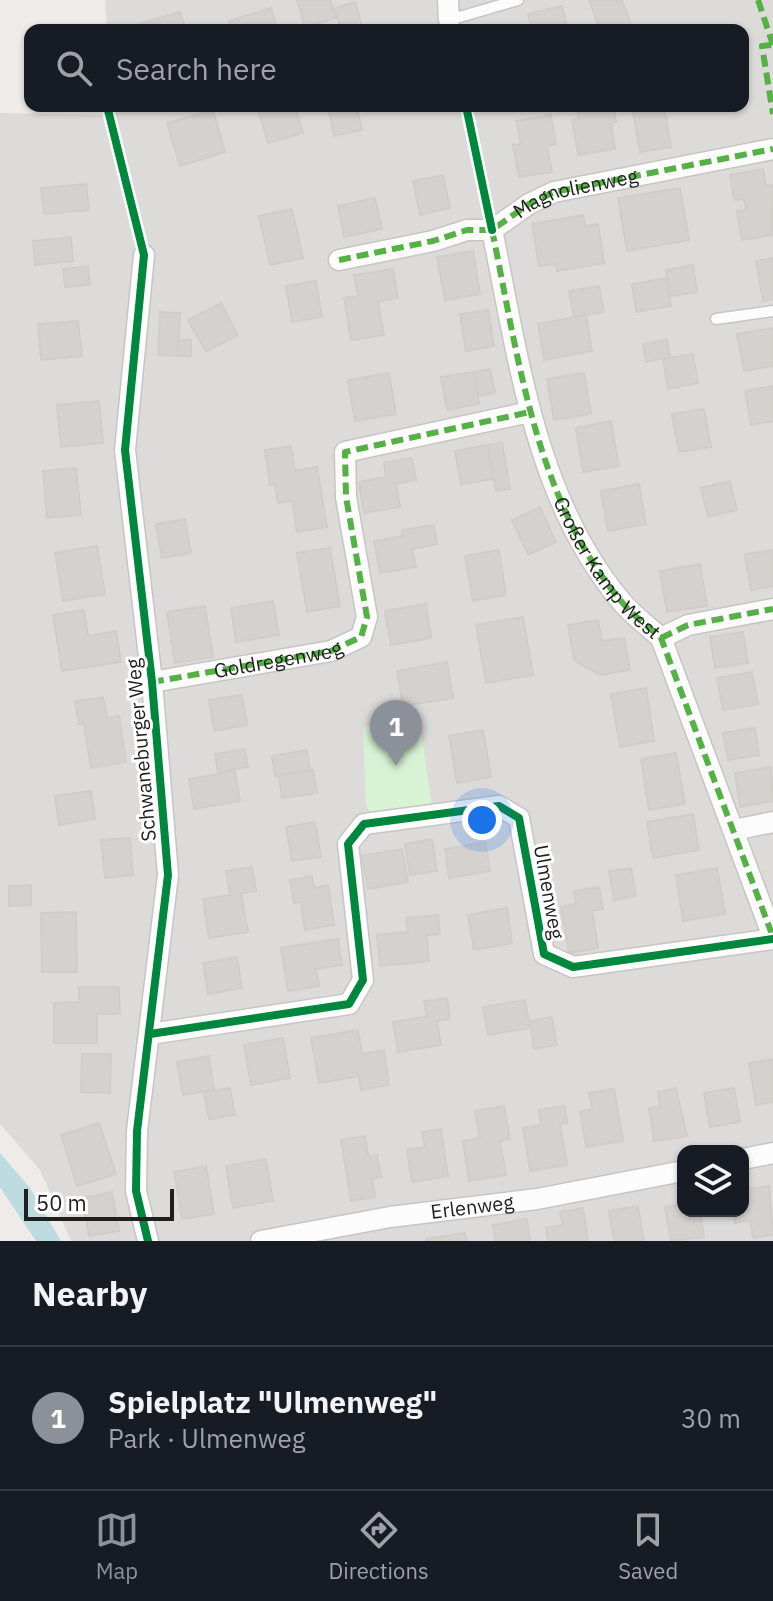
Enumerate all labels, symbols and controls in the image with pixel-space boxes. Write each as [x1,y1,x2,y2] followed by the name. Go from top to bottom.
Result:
[24,24,749,112] search box
[52,46,96,90] icon: search
[116,49,277,88] text: Search here
[507,162,641,224] street label: Magnolienweg
[548,492,667,645] street label: Großer Kamp West
[212,633,347,684] street label: Goldregenweg
[119,657,162,843] street label: Schwaneburger Weg
[370,700,422,766] pin: 1
[462,800,502,840] your location
[528,843,571,942] street label: Ulmenweg
[677,1145,749,1217] map controls
[677,1145,749,1217] button: layers
[24,1185,174,1221] scale bar
[36,1188,87,1217] text: 50 m
[429,1188,516,1225] street label: Erlenweg
[32,1271,147,1315] text: Nearby
[108,1382,437,1421] text: Spielplatz "Ulmenweg"
[50,1401,66,1435] text: 1
[681,1401,741,1435] text: 30 m
[108,1421,306,1455] text: Park · Ulmenweg
[95,1508,139,1585] tab: Map
[329,1508,429,1585] tab: Directions
[618,1508,678,1585] tab: Saved

